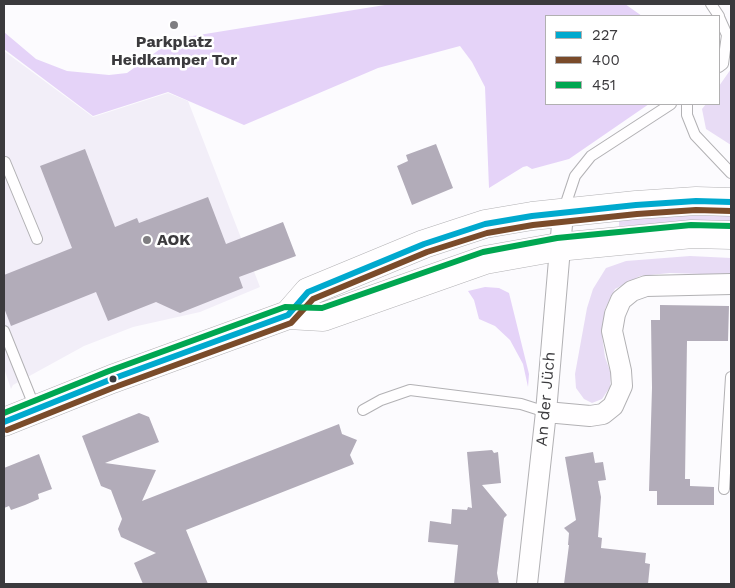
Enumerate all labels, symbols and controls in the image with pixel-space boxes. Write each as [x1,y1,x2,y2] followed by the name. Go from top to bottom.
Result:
[545,15,720,105] legend
[168,19,180,31] marker: Parkplatz Heidkamper Tor
[592,26,618,44] text: 227
[111,32,237,70] place label: Parkplatz Heidkamper Tor
[592,51,620,69] text: 400
[592,76,616,94] text: 451
[157,230,190,250] place label: AOK
[141,234,153,246] marker: AOK
[532,351,560,447] street label: An der Jüch
[108,374,118,384] unlabelled marker

